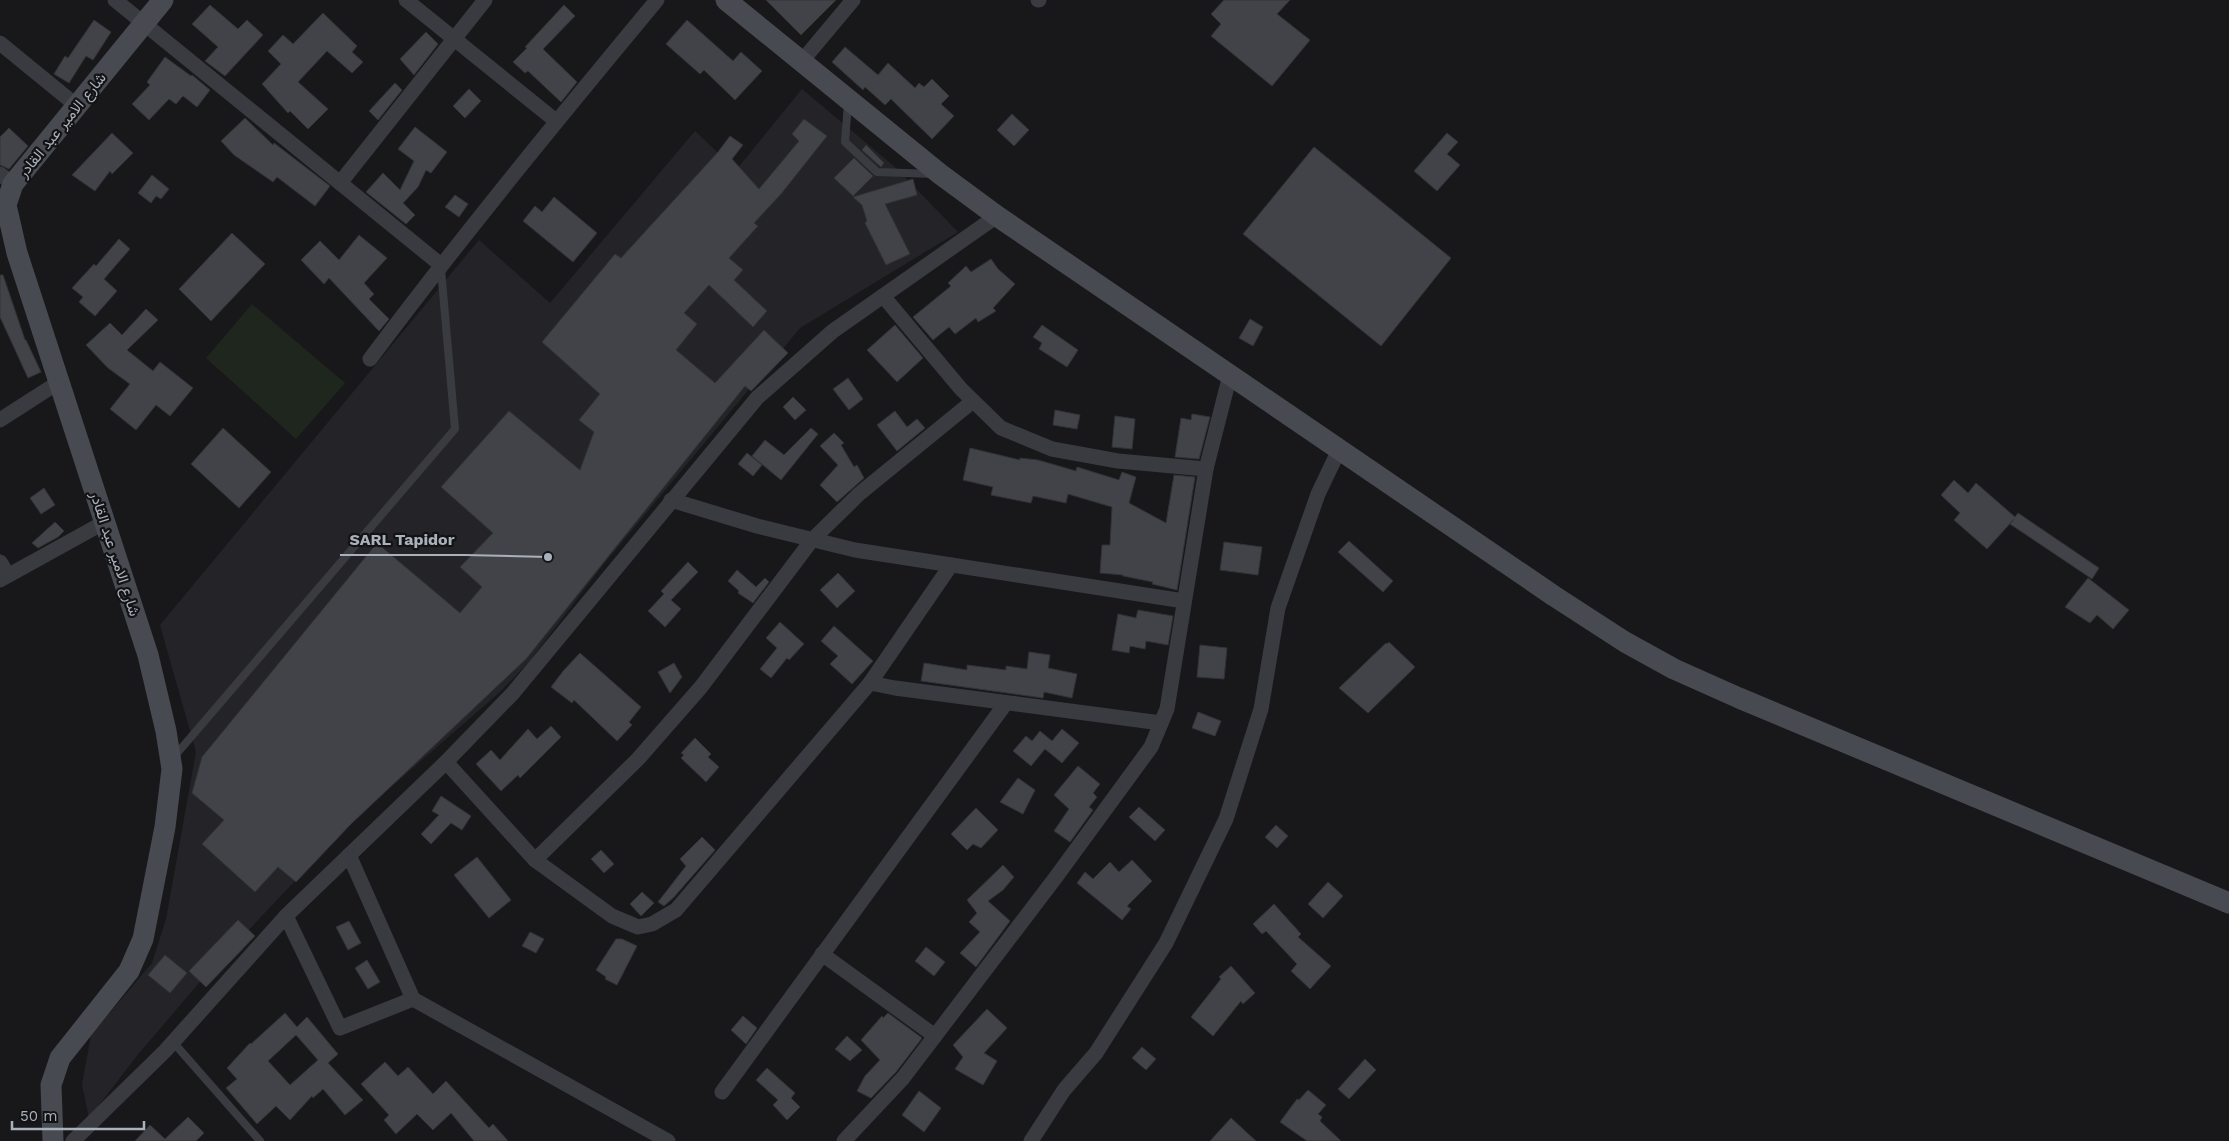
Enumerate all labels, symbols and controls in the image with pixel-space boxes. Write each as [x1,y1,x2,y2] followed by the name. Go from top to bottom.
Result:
[14,69,111,183] street label: شارع الامير عبد القادر
[84,489,144,619] street label: شارع الامير عبد القادر
[340,524,465,555] callout: SARL Tapidor
[349,530,455,549] text: SARL Tapidor
[12,1098,145,1130] scale bar
[20,1107,57,1125] text: 50 m

